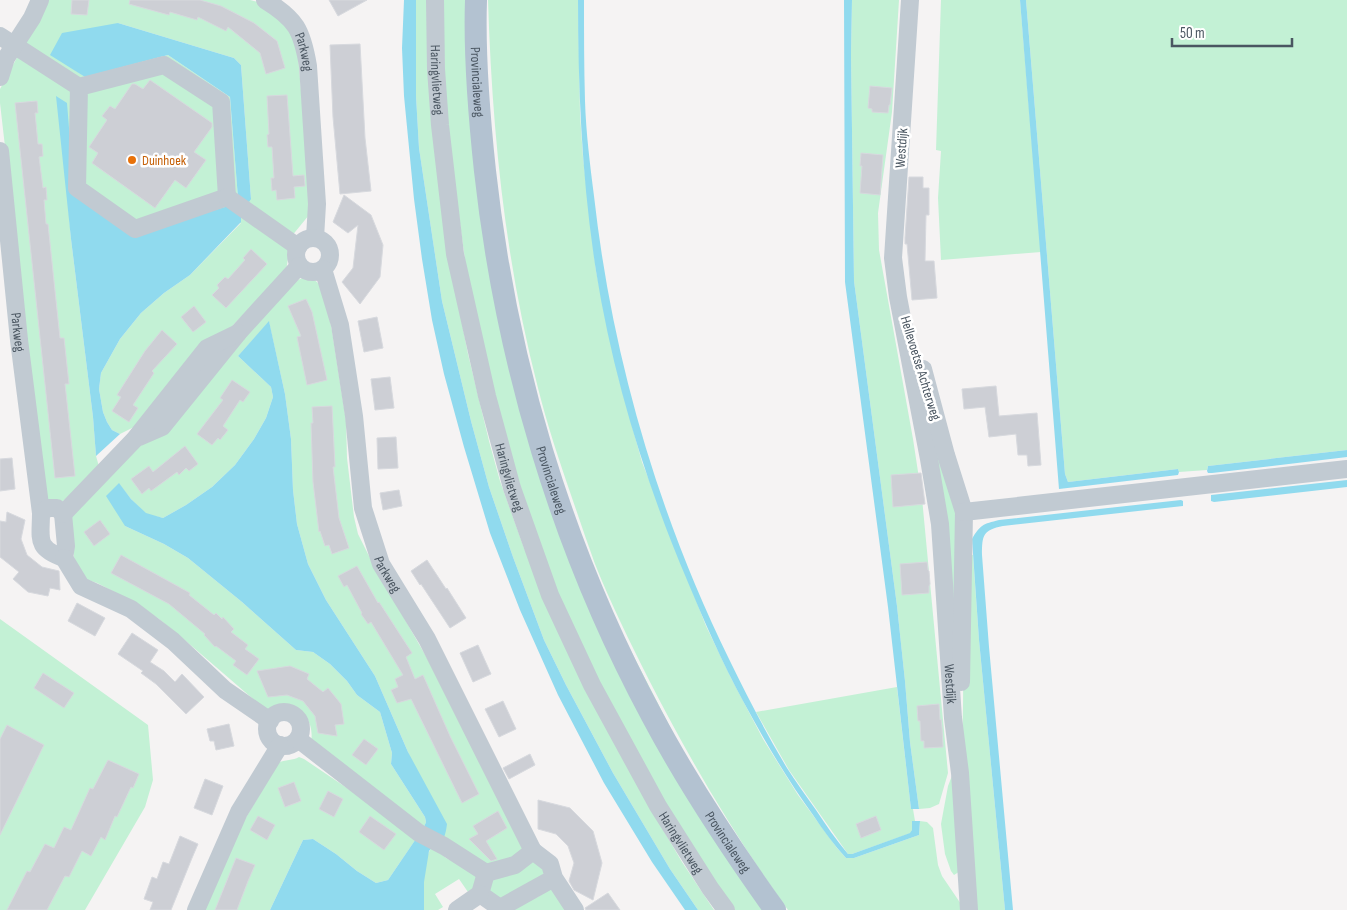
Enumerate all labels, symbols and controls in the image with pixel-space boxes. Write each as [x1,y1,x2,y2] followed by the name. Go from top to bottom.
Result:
[1172,15,1292,47] scale bar
[1180,24,1205,43] text: 50 m
[291,30,316,72] street label: Parkweg
[427,45,447,116] street label: Haringvlietweg
[467,47,488,118] street label: Provincialeweg
[892,127,911,169] street label: Westdijk
[142,152,187,169] place label: Duinhoek
[126,154,138,166] marker: Duinhoek
[7,312,28,353] street label: Parkweg
[897,314,945,423] street label: Hellevoetse Achterweg
[491,441,528,514] street label: Haringvlietweg
[532,444,570,517] street label: Provincialeweg
[370,554,405,596] street label: Parkweg
[940,663,960,705] street label: Westdijk
[701,808,754,876] street label: Provincialeweg
[655,809,707,878] street label: Haringvlietweg

